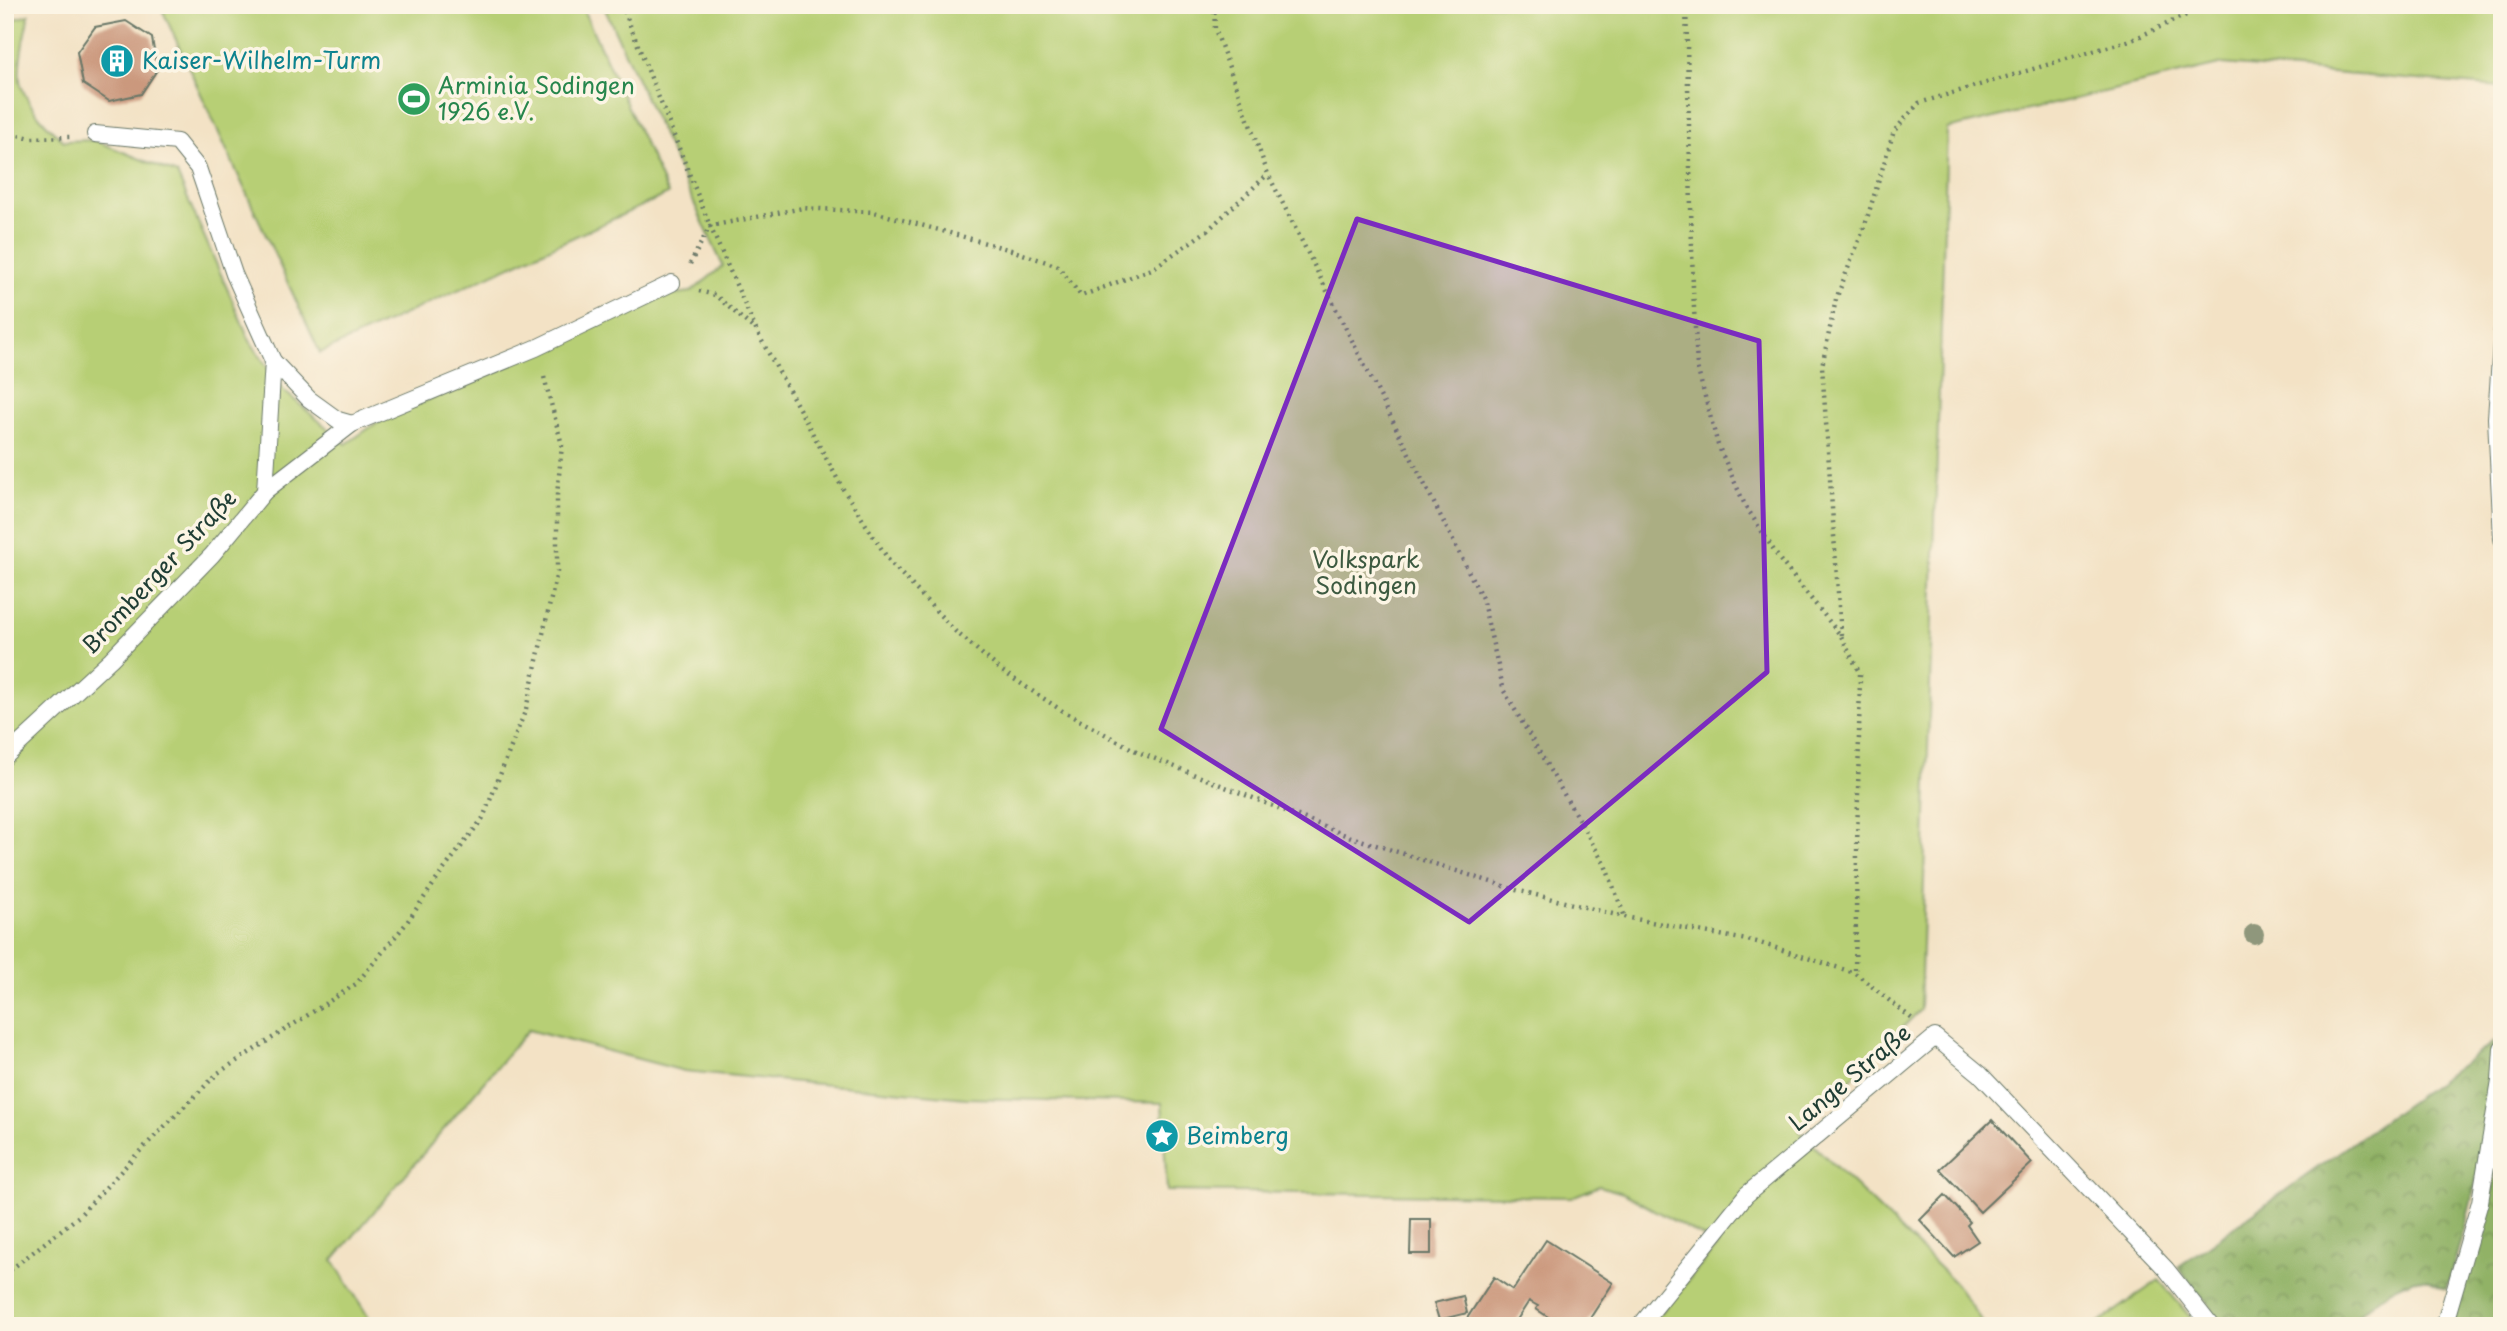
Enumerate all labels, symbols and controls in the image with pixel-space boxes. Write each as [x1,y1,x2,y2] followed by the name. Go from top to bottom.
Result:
[98,42,136,80] building icon: Kaiser-Wilhelm-Turm
[142,42,381,77] place label: Kaiser-Wilhelm-Turm
[438,67,635,128] place label: Arminia Sodingen 1926 e.V.
[395,80,433,118] sports icon: Arminia Sodingen 1926 e.V.
[72,481,244,661] street label: Bromberger Straße
[1312,541,1420,602] park label: Volkspark Sodingen
[1780,1015,1918,1139] street label: Lange Straße
[1143,1117,1181,1155] place icon: Beimberg
[1186,1117,1289,1152] place label: Beimberg

